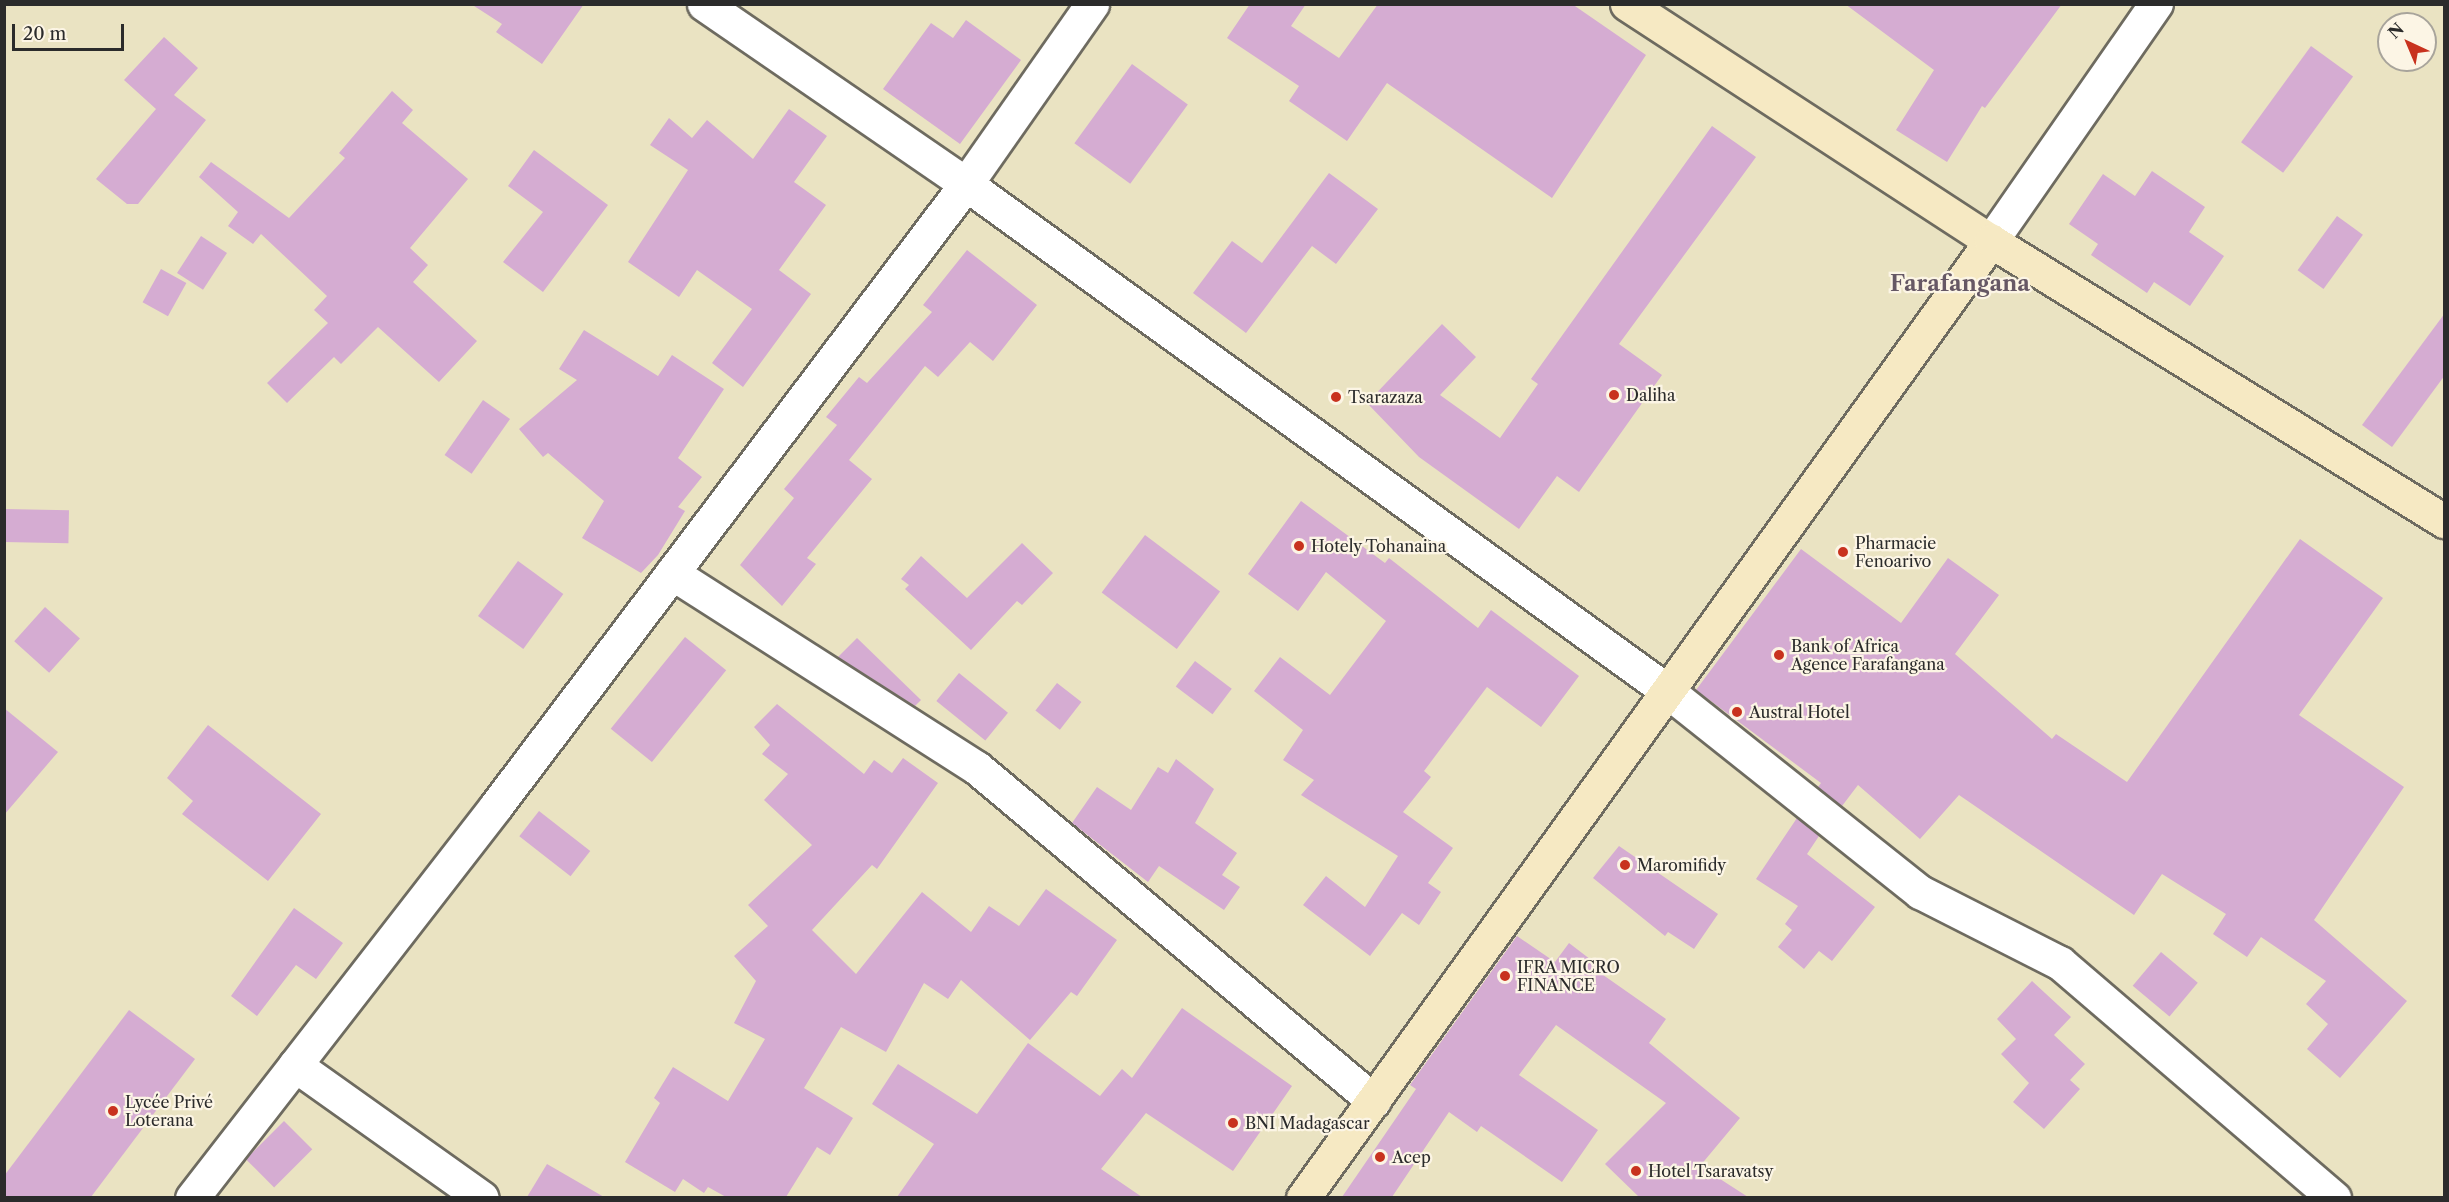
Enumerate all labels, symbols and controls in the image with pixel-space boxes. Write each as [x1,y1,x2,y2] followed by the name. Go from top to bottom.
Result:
[15,12,128,50] scale bar
[2377,12,2437,72] north arrow
[2384,18,2408,43] text: N
[23,23,66,45] text: 20 m
[1890,271,2030,297] district label: Farafangana
[1626,385,1675,405] place label: Daliha
[1348,387,1423,407] place label: Tsarazaza
[1607,388,1621,402] marker: Daliha
[1329,390,1343,404] marker: Tsarazaza
[1855,533,1936,571] place label: Pharmacie Fenoarivo
[1311,536,1447,556] place label: Hotely Tohanaina
[1292,539,1306,553] marker: Hotely Tohanaina
[1836,545,1850,559] marker: Pharmacie Fenoarivo
[1791,636,1945,674] place label: Bank of Africa Agence Farafangana
[1772,648,1786,662] marker: Bank of Africa Agence Farafangana
[1749,702,1850,722] place label: Austral Hotel
[1730,705,1744,719] marker: Austral Hotel
[1637,855,1726,875] place label: Maromifidy
[1618,858,1632,872] marker: Maromifidy
[1517,957,1620,995] place label: IFRA MICRO FINANCE
[1498,969,1512,983] marker: IFRA MICRO FINANCE
[125,1092,213,1130] place label: Lycée Privé Loterana
[106,1104,120,1118] marker: Lycée Privé Loterana
[1245,1113,1370,1133] place label: BNI Madagascar
[1226,1116,1240,1130] marker: BNI Madagascar
[1392,1147,1431,1167] place label: Acep
[1373,1150,1387,1164] marker: Acep
[1648,1161,1774,1181] place label: Hotel Tsaravatsy
[1629,1164,1643,1178] marker: Hotel Tsaravatsy

